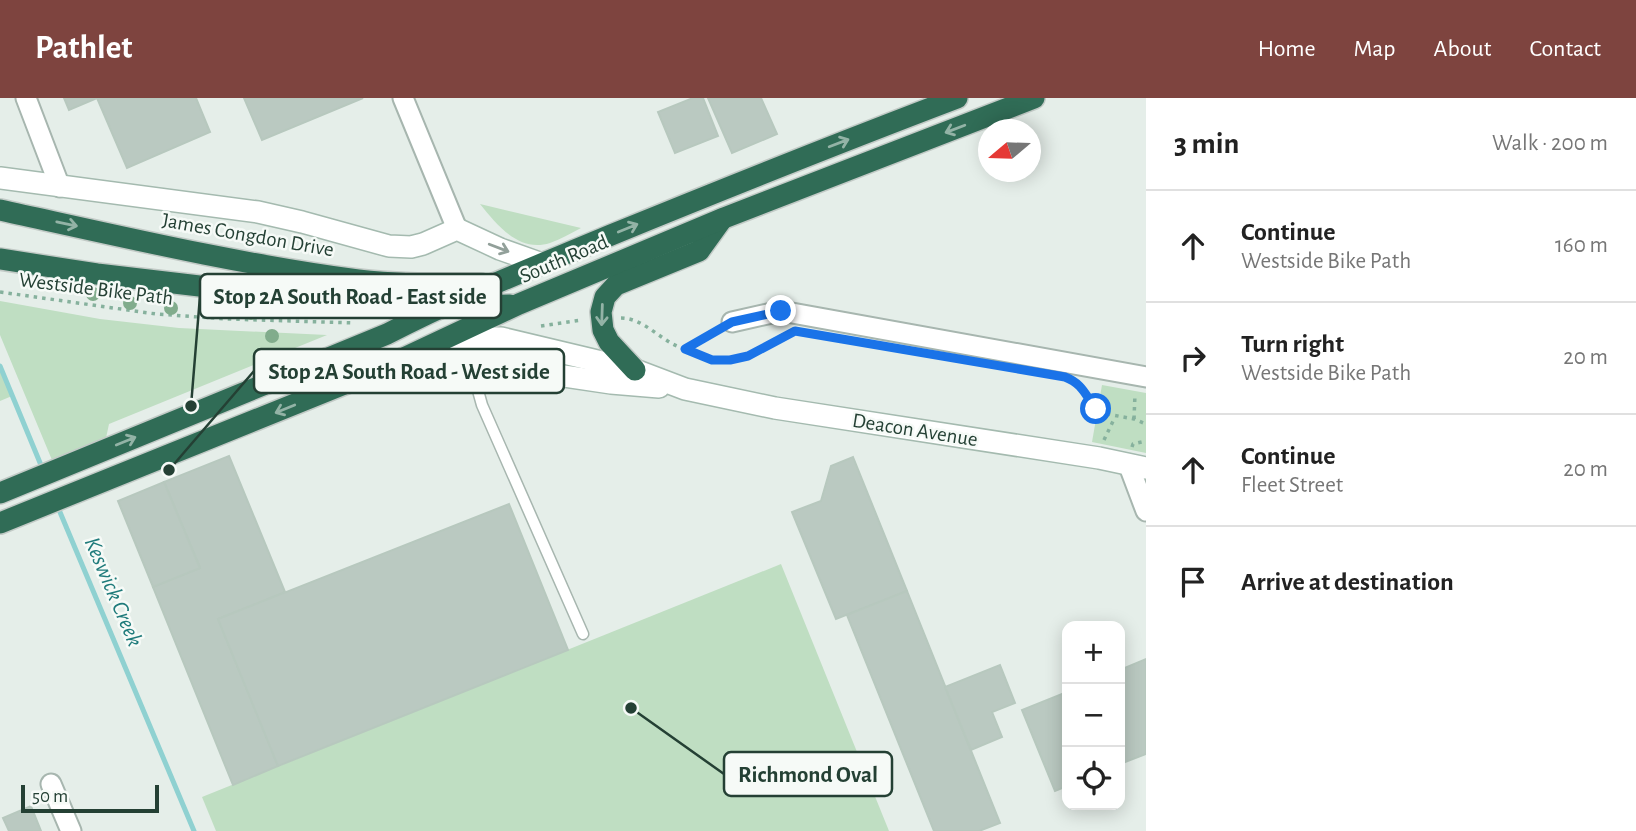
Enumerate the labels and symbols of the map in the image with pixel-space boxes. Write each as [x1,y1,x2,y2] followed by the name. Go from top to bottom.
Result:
[978,119,1041,182] north arrow
[944,124,966,136] one-way arrow
[827,135,849,148] one-way arrow
[161,210,335,260] street label: James Congdon Drive
[55,218,78,232] one-way arrow
[617,221,638,234] one-way arrow
[517,231,611,287] street label: South Road
[487,243,509,256] one-way arrow
[18,269,174,309] street label: Westside Bike Path
[200,274,501,318] callout: Stop 2A South Road - East side
[213,286,487,309] text: Stop 2A South Road - East side
[765,295,796,326] route end
[596,303,609,326] one-way arrow
[254,349,564,393] callout: Stop 2A South Road - West side
[268,361,550,384] text: Stop 2A South Road - West side
[1080,393,1111,424] route start
[274,403,296,416] one-way arrow
[851,410,979,450] street label: Deacon Avenue
[115,434,136,447] one-way arrow
[80,534,146,650] water label: Keswick Creek
[724,752,892,796] callout: Richmond Oval
[738,764,878,787] text: Richmond Oval
[21,782,159,814] scale bar

